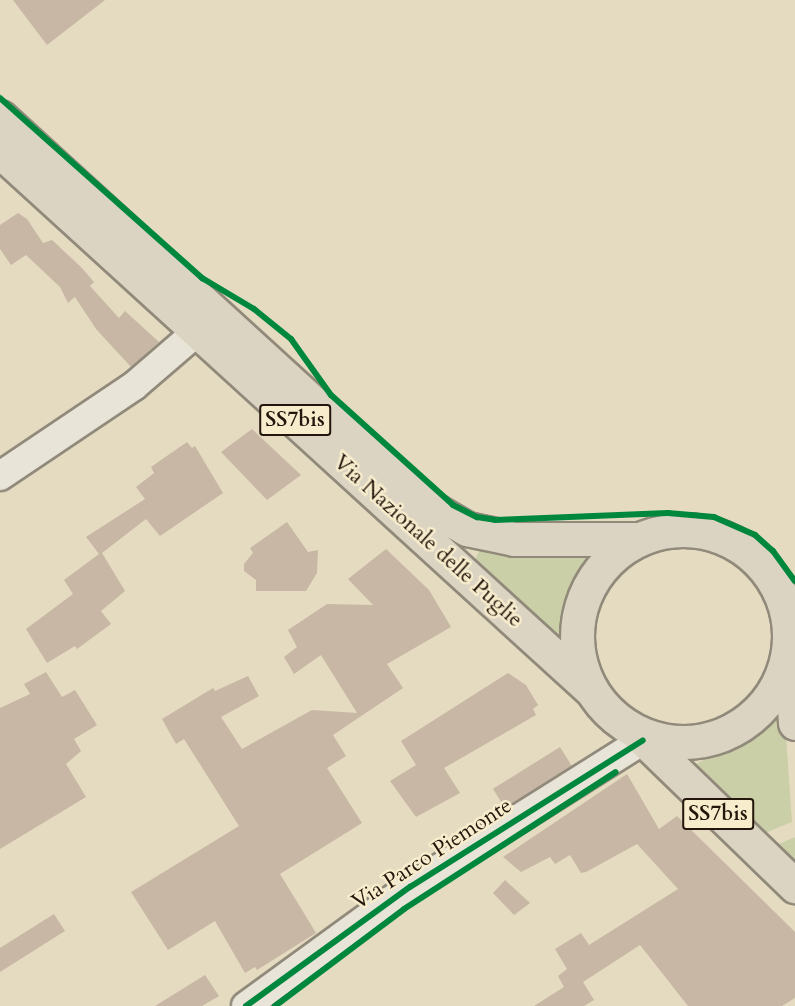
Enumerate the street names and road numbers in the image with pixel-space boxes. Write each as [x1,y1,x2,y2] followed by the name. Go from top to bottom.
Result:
[259,402,331,438] road number: SS7bis
[328,449,528,633] street label: Via Nazionale delle Puglie
[347,792,517,916] street label: Via Parco Piemonte
[682,796,754,832] road number: SS7bis

